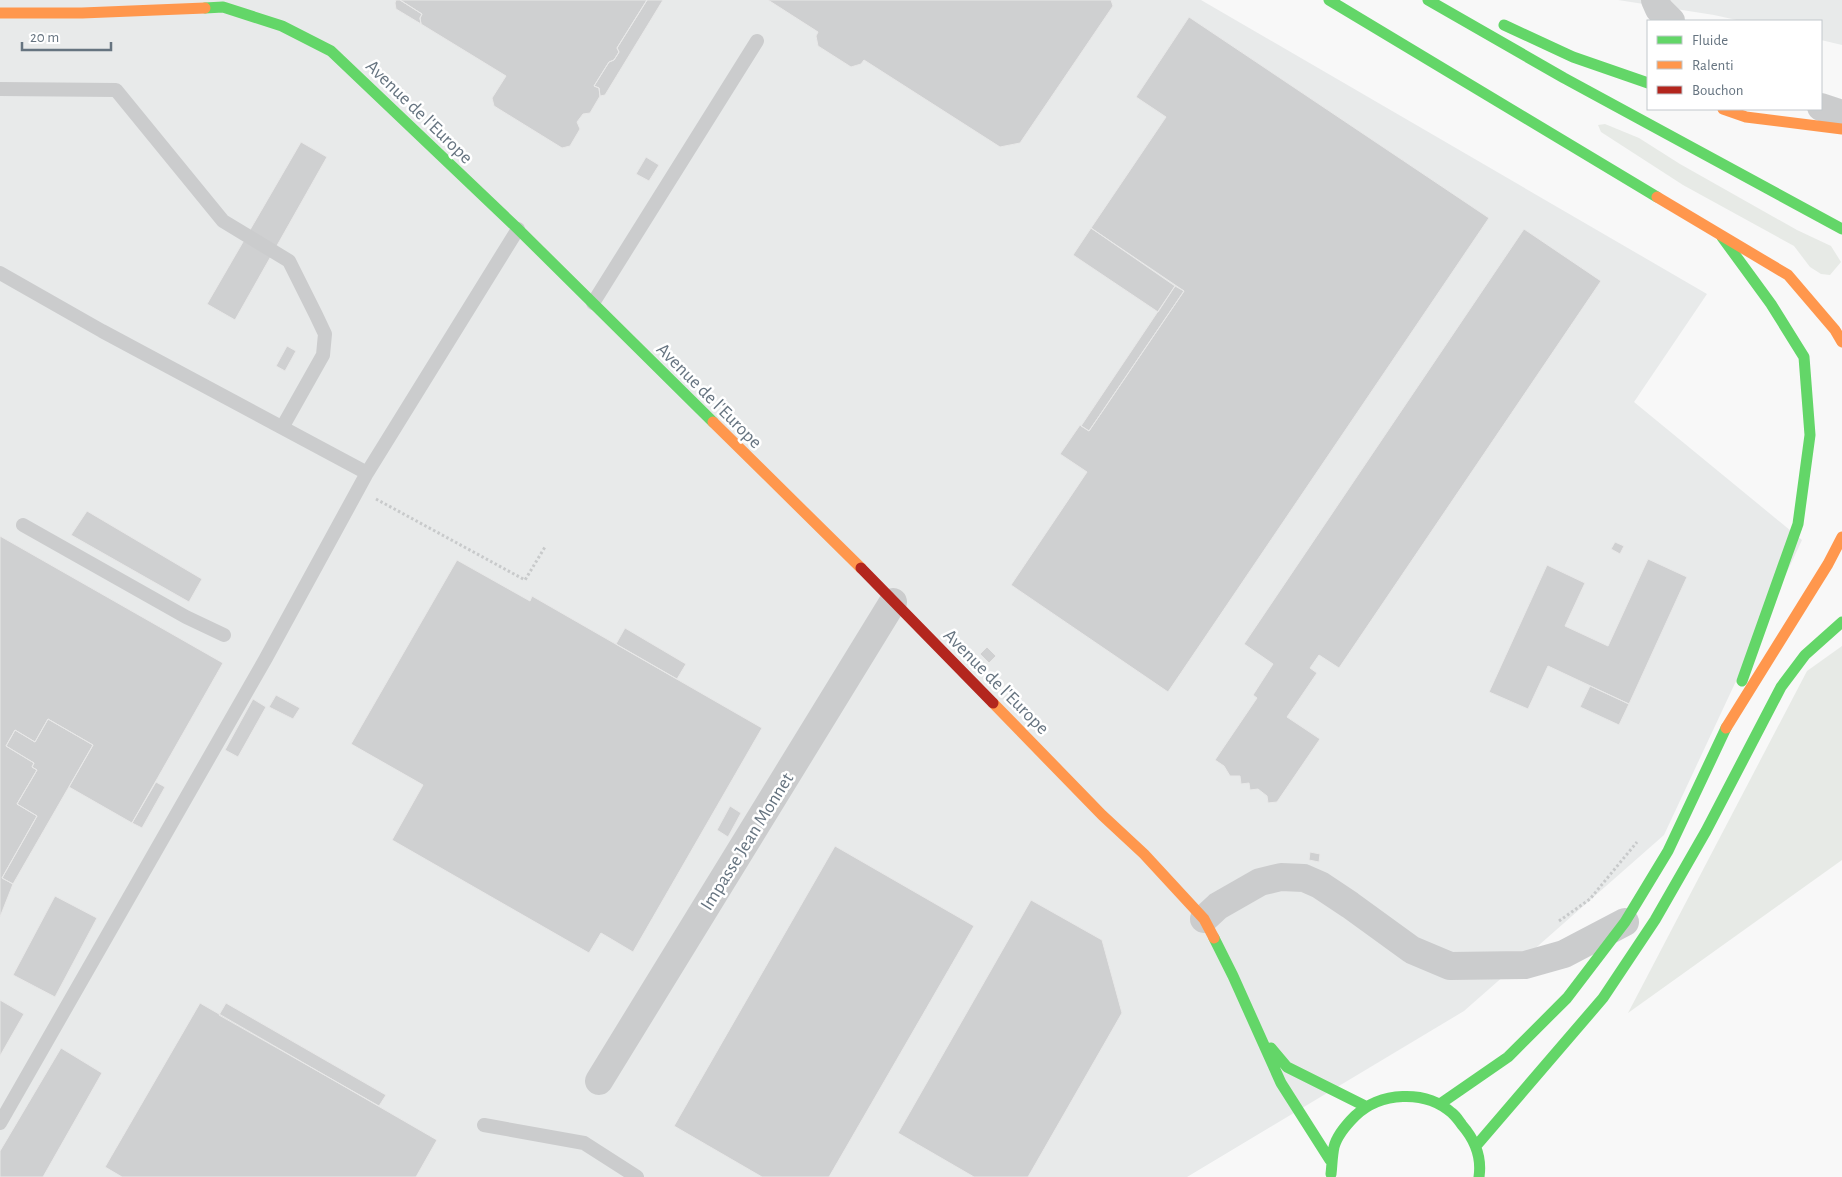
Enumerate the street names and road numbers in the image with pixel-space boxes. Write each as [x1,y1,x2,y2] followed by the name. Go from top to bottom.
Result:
[362,57,476,168] street label: Avenue de l'Europe
[653,340,765,452] street label: Avenue de l'Europe
[940,626,1052,738] street label: Avenue de l'Europe
[697,770,797,914] street label: Impasse Jean Monnet

